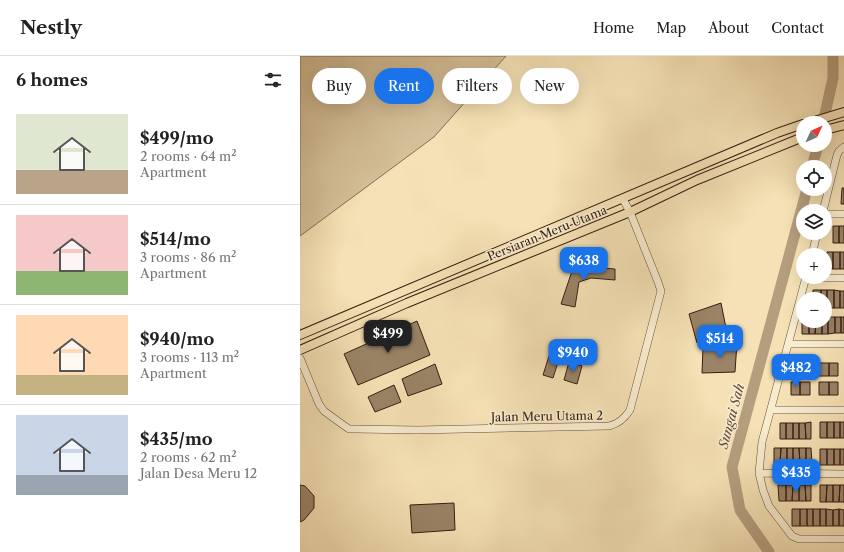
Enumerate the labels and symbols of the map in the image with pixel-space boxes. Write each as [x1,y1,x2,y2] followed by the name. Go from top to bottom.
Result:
[796,116,832,152] north arrow
[485,202,610,264] street label: Persiaran Meru Utama
[560,247,608,281] pin: $638
[364,320,412,354] pin: $499
[696,325,744,359] pin: $514
[549,339,597,373] pin: $940
[772,354,820,388] pin: $482
[714,382,747,451] water label: Sungai Sah
[489,408,603,425] street label: Jalan Meru Utama 2
[772,459,820,493] pin: $435

